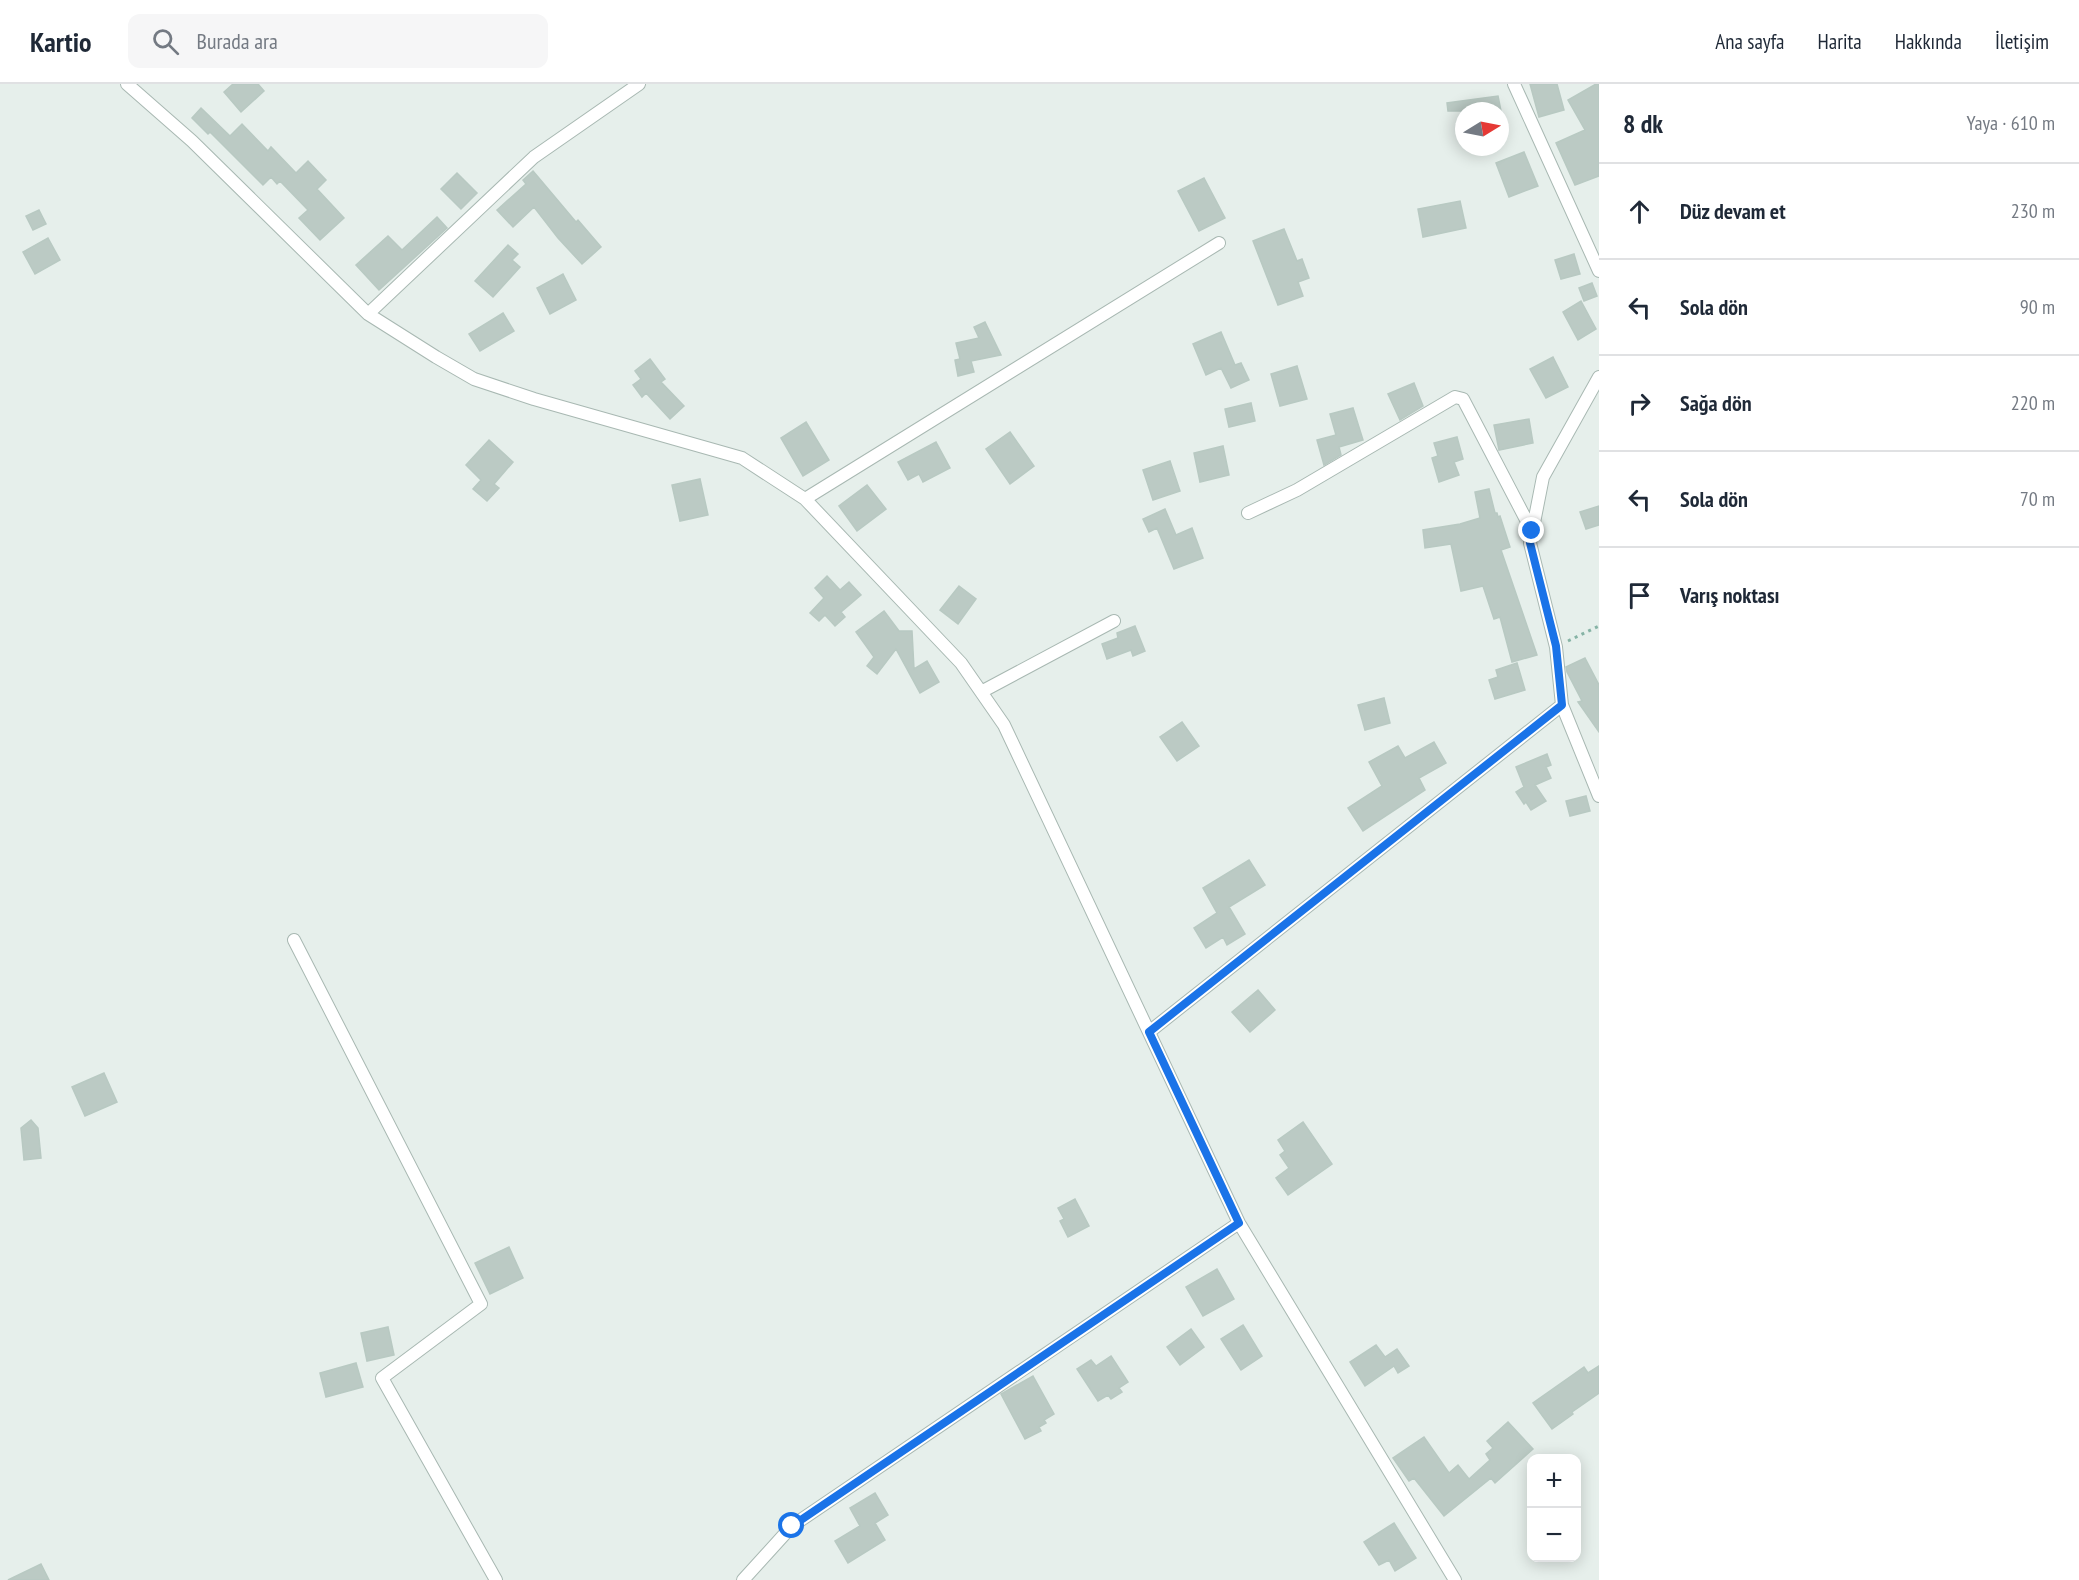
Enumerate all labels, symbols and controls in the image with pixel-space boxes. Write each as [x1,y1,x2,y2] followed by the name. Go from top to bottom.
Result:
[128,14,548,68] search box
[30,23,92,60] text: Kartio
[149,25,182,58] icon: search
[197,27,278,55] text: Burada ara
[1715,28,1784,55] text: Ana sayfa
[1817,28,1862,55] text: Harita
[1895,28,1962,55] text: Hakkında
[1995,28,2049,55] text: İletişim
[1455,102,1509,156] north arrow
[1623,107,1663,140] text: 8 dk
[1967,110,2055,136] text: Yaya · 610 m
[1623,195,1656,228] icon: ahead
[1680,197,1786,225] text: Düz devam et
[2011,198,2055,224] text: 230 m
[1623,291,1656,324] icon: left
[1680,293,1748,321] text: Sola dön
[2020,294,2055,320] text: 90 m
[1623,387,1656,420] icon: right
[1680,389,1752,417] text: Sağa dön
[2011,390,2055,416] text: 220 m
[1623,483,1656,516] icon: left
[1680,485,1748,513] text: Sola dön
[2020,486,2055,512] text: 70 m
[1518,517,1544,543] route end
[1623,579,1656,612] icon: arrive
[1680,581,1780,609] text: Varış noktası
[1527,1454,1581,1562] map controls
[1527,1454,1581,1508] button: +
[1527,1508,1581,1562] button: −
[778,1512,804,1538] route start

